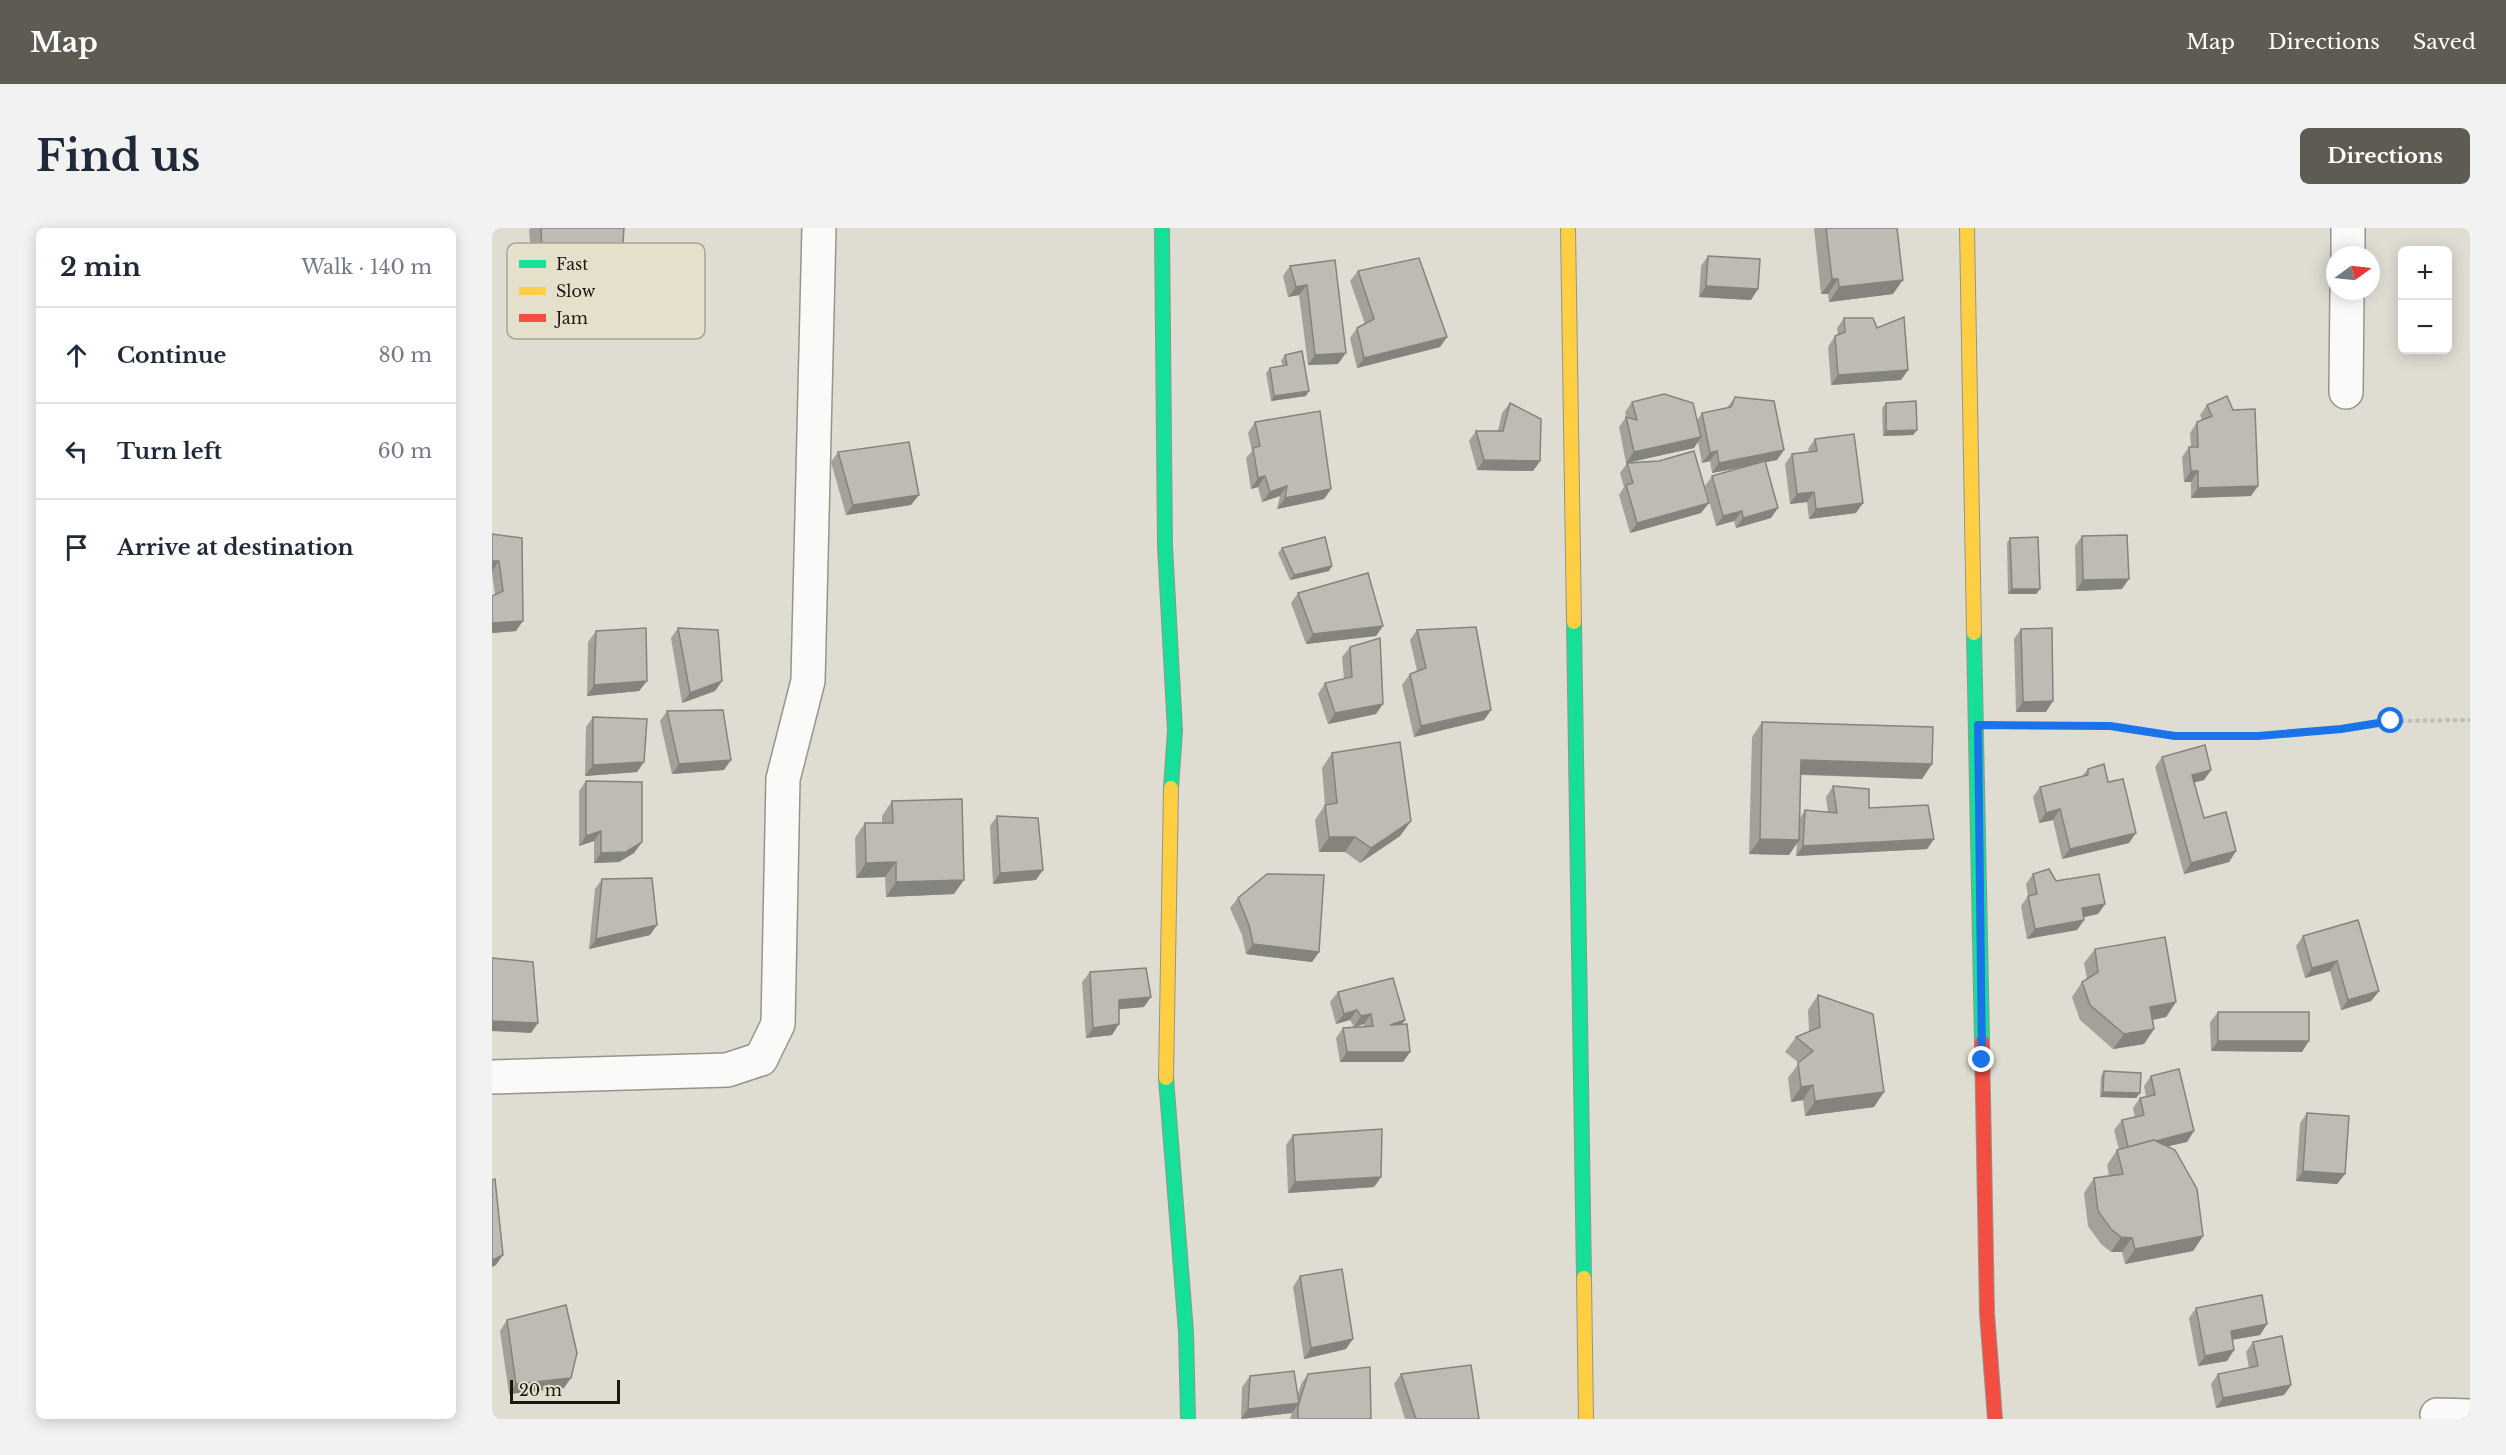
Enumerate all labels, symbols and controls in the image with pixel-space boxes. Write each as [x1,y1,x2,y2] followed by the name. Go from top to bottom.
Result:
[30,25,98,60] text: Map
[2186,29,2235,55] text: Map
[2268,29,2380,55] text: Directions
[2413,29,2476,55] text: Saved
[2300,128,2470,184] button: Directions
[36,130,200,182] text: Find us
[507,243,705,339] legend
[2326,246,2380,300] north arrow
[2398,246,2452,354] map controls
[2398,246,2452,300] button: +
[60,251,141,283] text: 2 min
[556,254,588,274] text: Fast
[301,255,432,279] text: Walk · 140 m
[556,281,596,301] text: Slow
[2398,300,2452,354] button: −
[554,308,588,328] text: Jam
[60,339,93,372] icon: ahead
[117,342,226,369] text: Continue
[378,343,432,367] text: 80 m
[60,435,93,468] icon: left
[117,438,222,465] text: Turn left
[378,439,432,463] text: 60 m
[60,531,93,564] icon: arrive
[117,534,354,561] text: Arrive at destination
[2377,707,2403,733] route start
[1968,1046,1994,1072] route end
[510,1377,620,1404] scale bar
[519,1380,562,1400] text: 20 m

